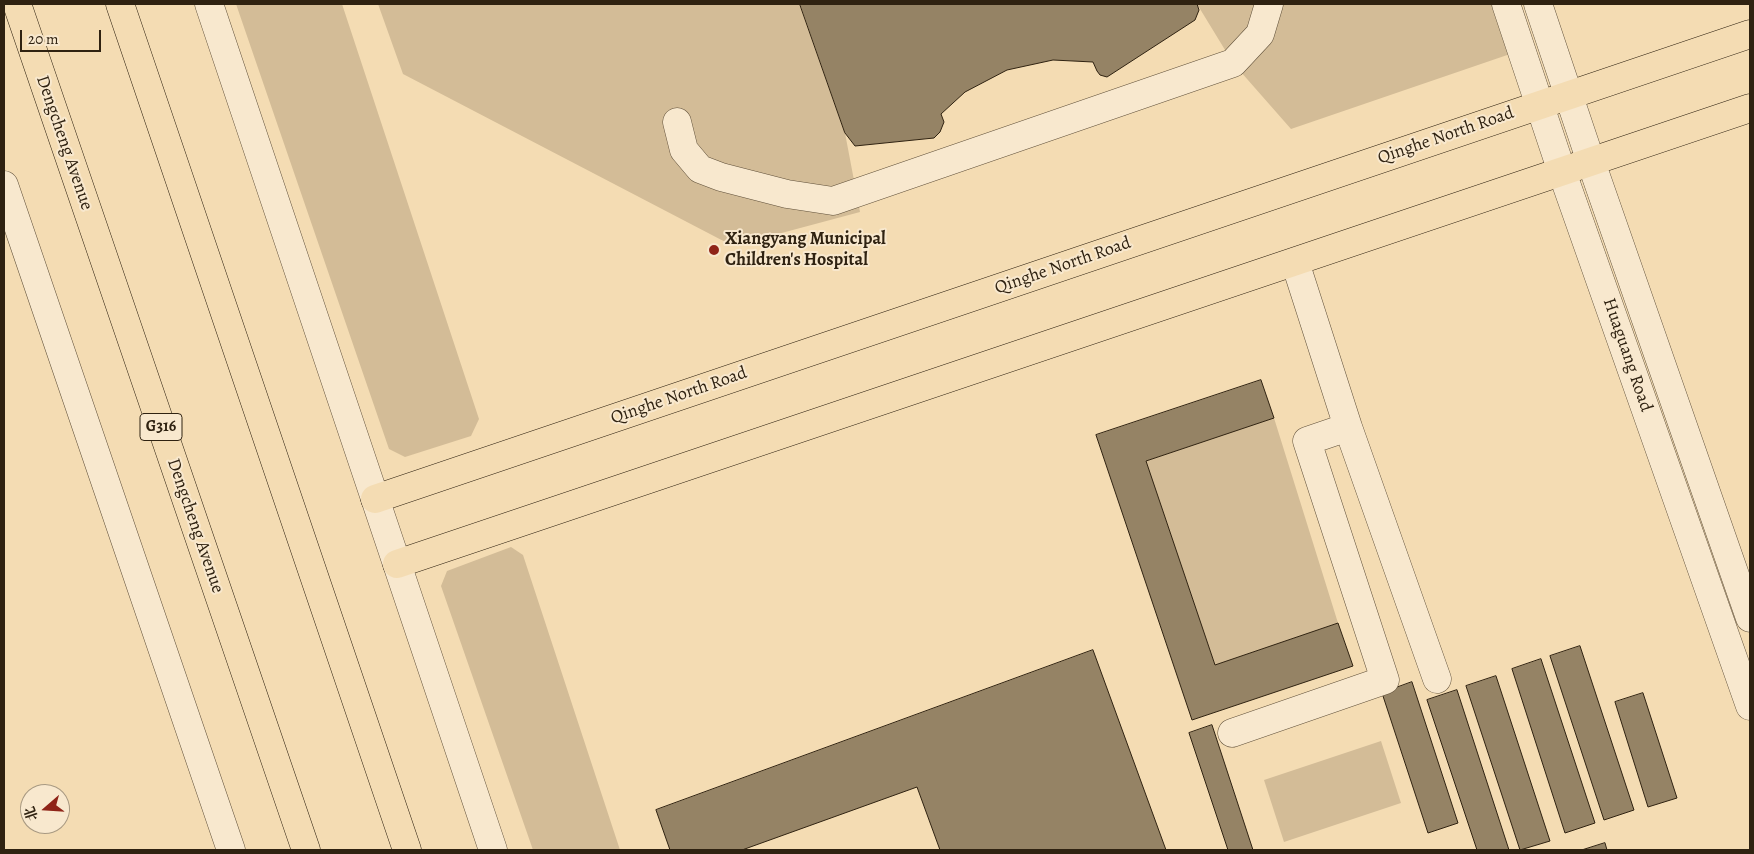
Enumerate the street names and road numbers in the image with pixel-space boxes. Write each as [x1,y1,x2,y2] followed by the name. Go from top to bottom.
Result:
[31,73,97,213] street label: Dengcheng Avenue
[1375,103,1517,169] street label: Qinghe North Road
[992,233,1134,299] street label: Qinghe North Road
[1597,295,1657,415] street label: Huaguang Road
[608,363,750,429] street label: Qinghe North Road
[140,414,182,441] road number: G316
[162,456,228,596] street label: Dengcheng Avenue

